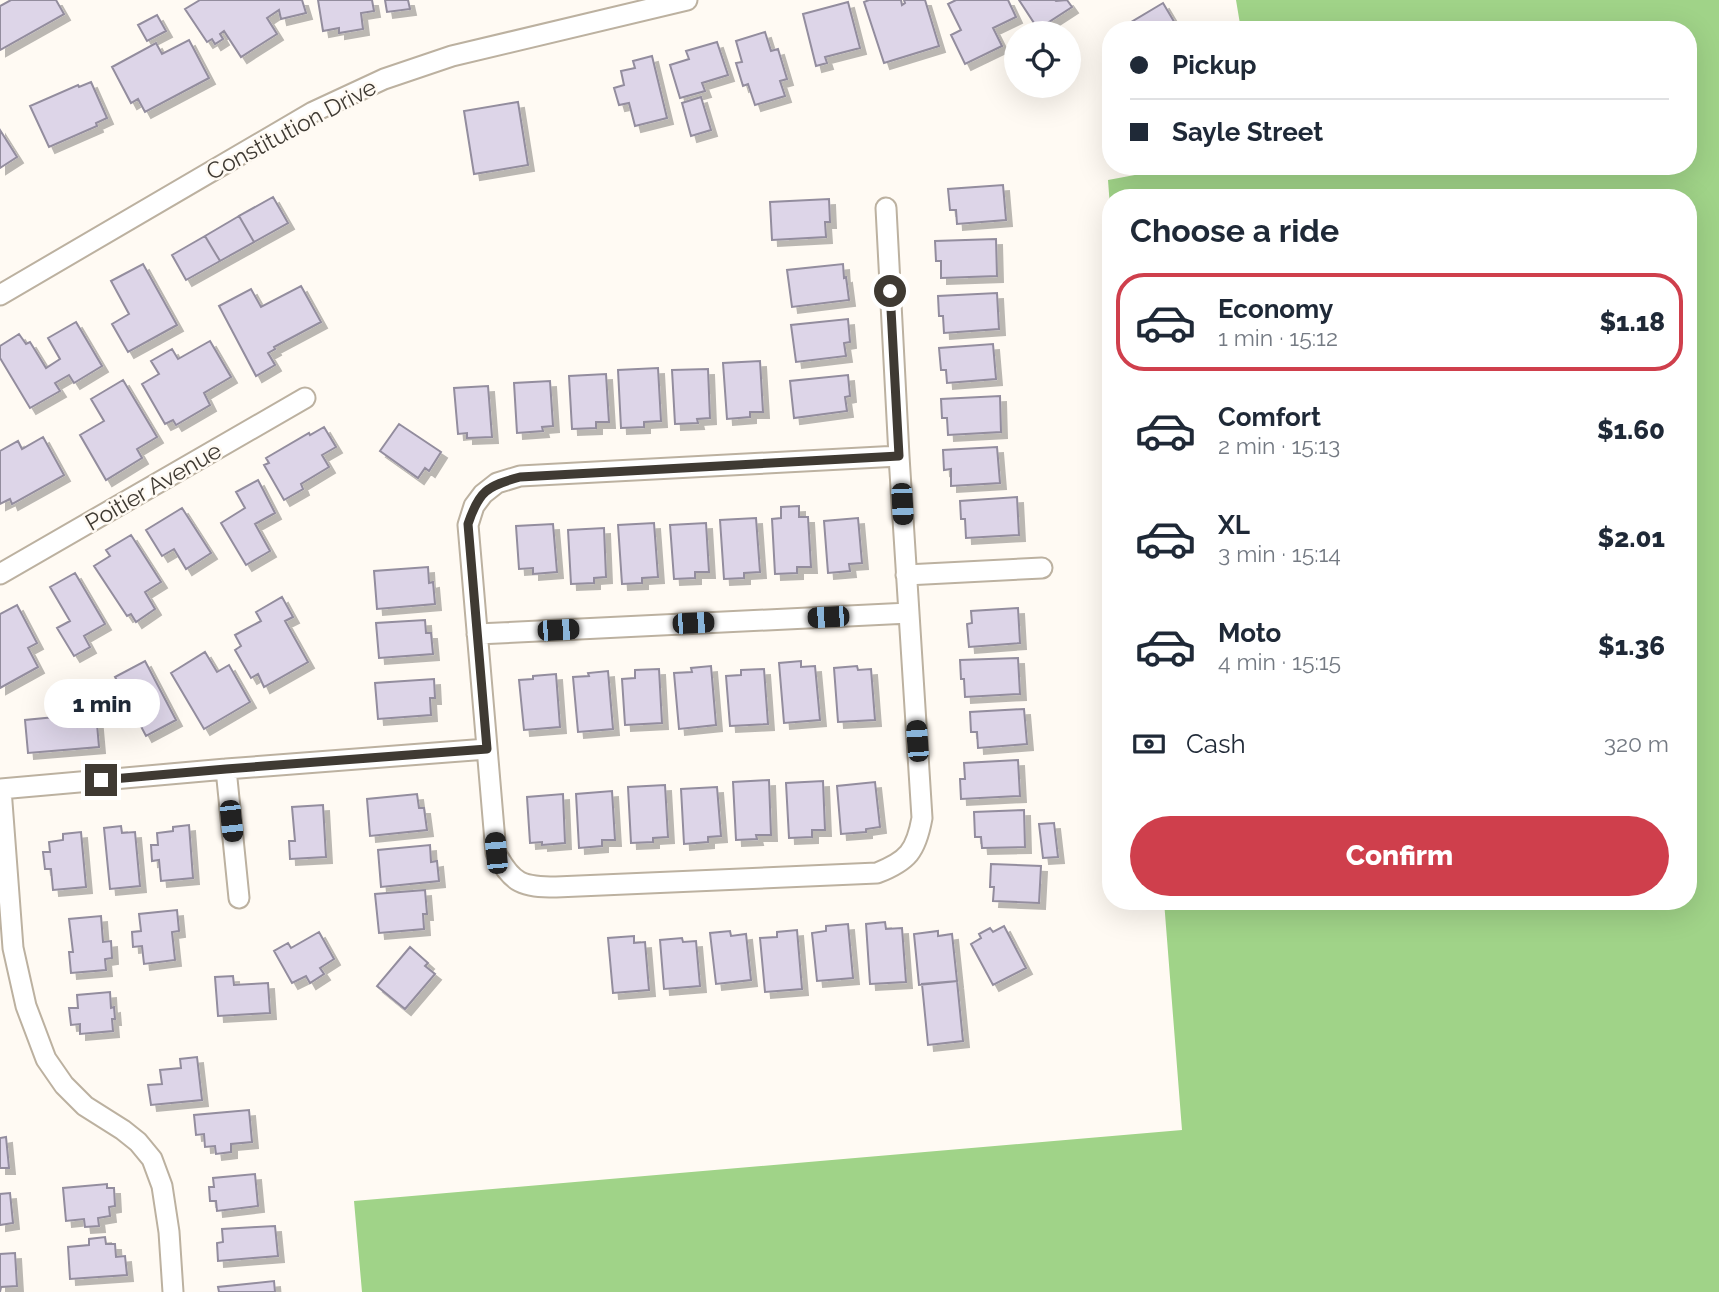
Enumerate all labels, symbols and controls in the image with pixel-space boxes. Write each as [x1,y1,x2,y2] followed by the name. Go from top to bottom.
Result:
[1004,21,1081,98] map controls
[1004,21,1081,98] button: locate
[1172,50,1257,80] text: Pickup
[201,73,381,185] street label: Constitution Drive
[1172,117,1323,147] text: Sayle Street
[1130,212,1339,249] text: Choose a ride
[874,275,906,307] route start
[1134,291,1197,354] icon: car
[1218,294,1333,324] text: Economy
[1599,307,1665,337] text: $1.18
[1218,324,1338,351] text: 1 min · 15:12
[1134,399,1197,462] icon: car
[1218,402,1321,432] text: Comfort
[1597,415,1665,445] text: $1.60
[1218,432,1340,459] text: 2 min · 15:13
[80,436,226,536] street label: Poitier Avenue
[891,482,914,526] car
[1134,507,1197,570] icon: car
[1218,510,1250,540] text: XL
[1598,523,1665,553] text: $2.01
[1218,540,1341,567] text: 3 min · 15:14
[807,605,850,629] car
[672,611,715,635] car
[1134,615,1197,678] icon: car
[537,618,580,642] car
[1218,618,1281,648] text: Moto
[1598,631,1665,661] text: $1.36
[1218,648,1341,675] text: 4 min · 15:15
[43,678,159,728] callout: 1 min
[72,690,132,717] text: 1 min
[906,719,929,763] car
[1130,725,1168,763] icon: cash
[1186,729,1246,759] text: Cash
[1604,730,1669,757] text: 320 m
[85,764,117,796] route end
[219,799,244,843] car
[1130,816,1669,896] button: Confirm
[484,831,509,875] car

